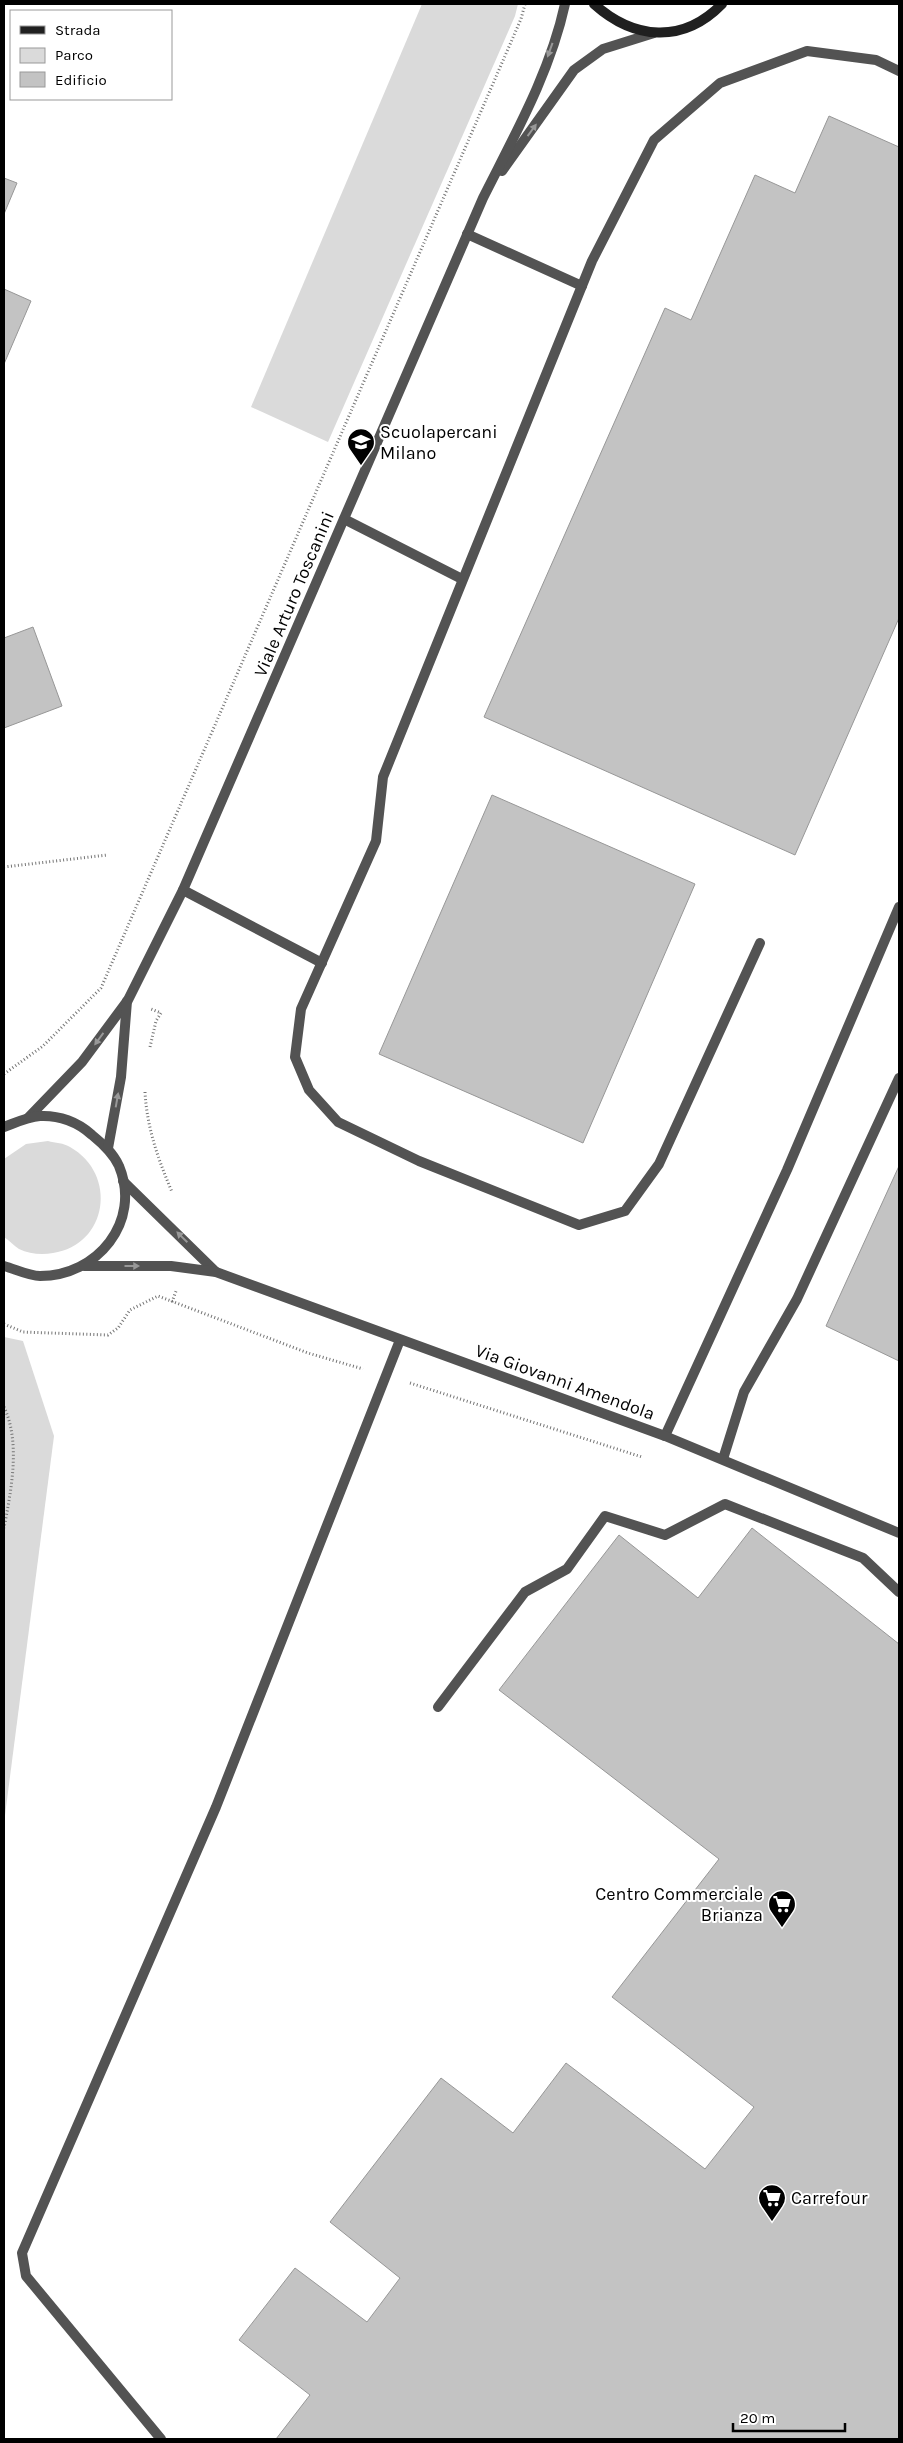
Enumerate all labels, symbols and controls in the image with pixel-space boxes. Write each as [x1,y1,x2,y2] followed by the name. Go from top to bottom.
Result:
[10,10,172,100] legend
[55,21,101,39] text: Strada
[546,43,554,57] one-way arrow
[55,46,93,64] text: Parco
[55,71,107,89] text: Edificio
[526,124,537,137] one-way arrow
[380,421,498,464] place label: Scuolapercani Milano
[346,427,376,466] school or university icon: Scuolapercani Milano
[249,508,339,680] street label: Viale Arturo Toscanini
[93,1032,104,1045] one-way arrow
[113,1092,121,1108] one-way arrow
[176,1231,188,1243] one-way arrow
[125,1262,141,1270] one-way arrow
[472,1339,658,1425] street label: Via Giovanni Amendola
[595,1883,763,1926] place label: Centro Commerciale Brianza
[767,1889,797,1928] supermarket icon: Centro Commerciale Brianza
[757,2183,787,2222] supermarket icon: Carrefour
[791,2187,868,2209] place label: Carrefour
[733,2400,846,2432] scale bar
[740,2409,775,2427] text: 20 m

